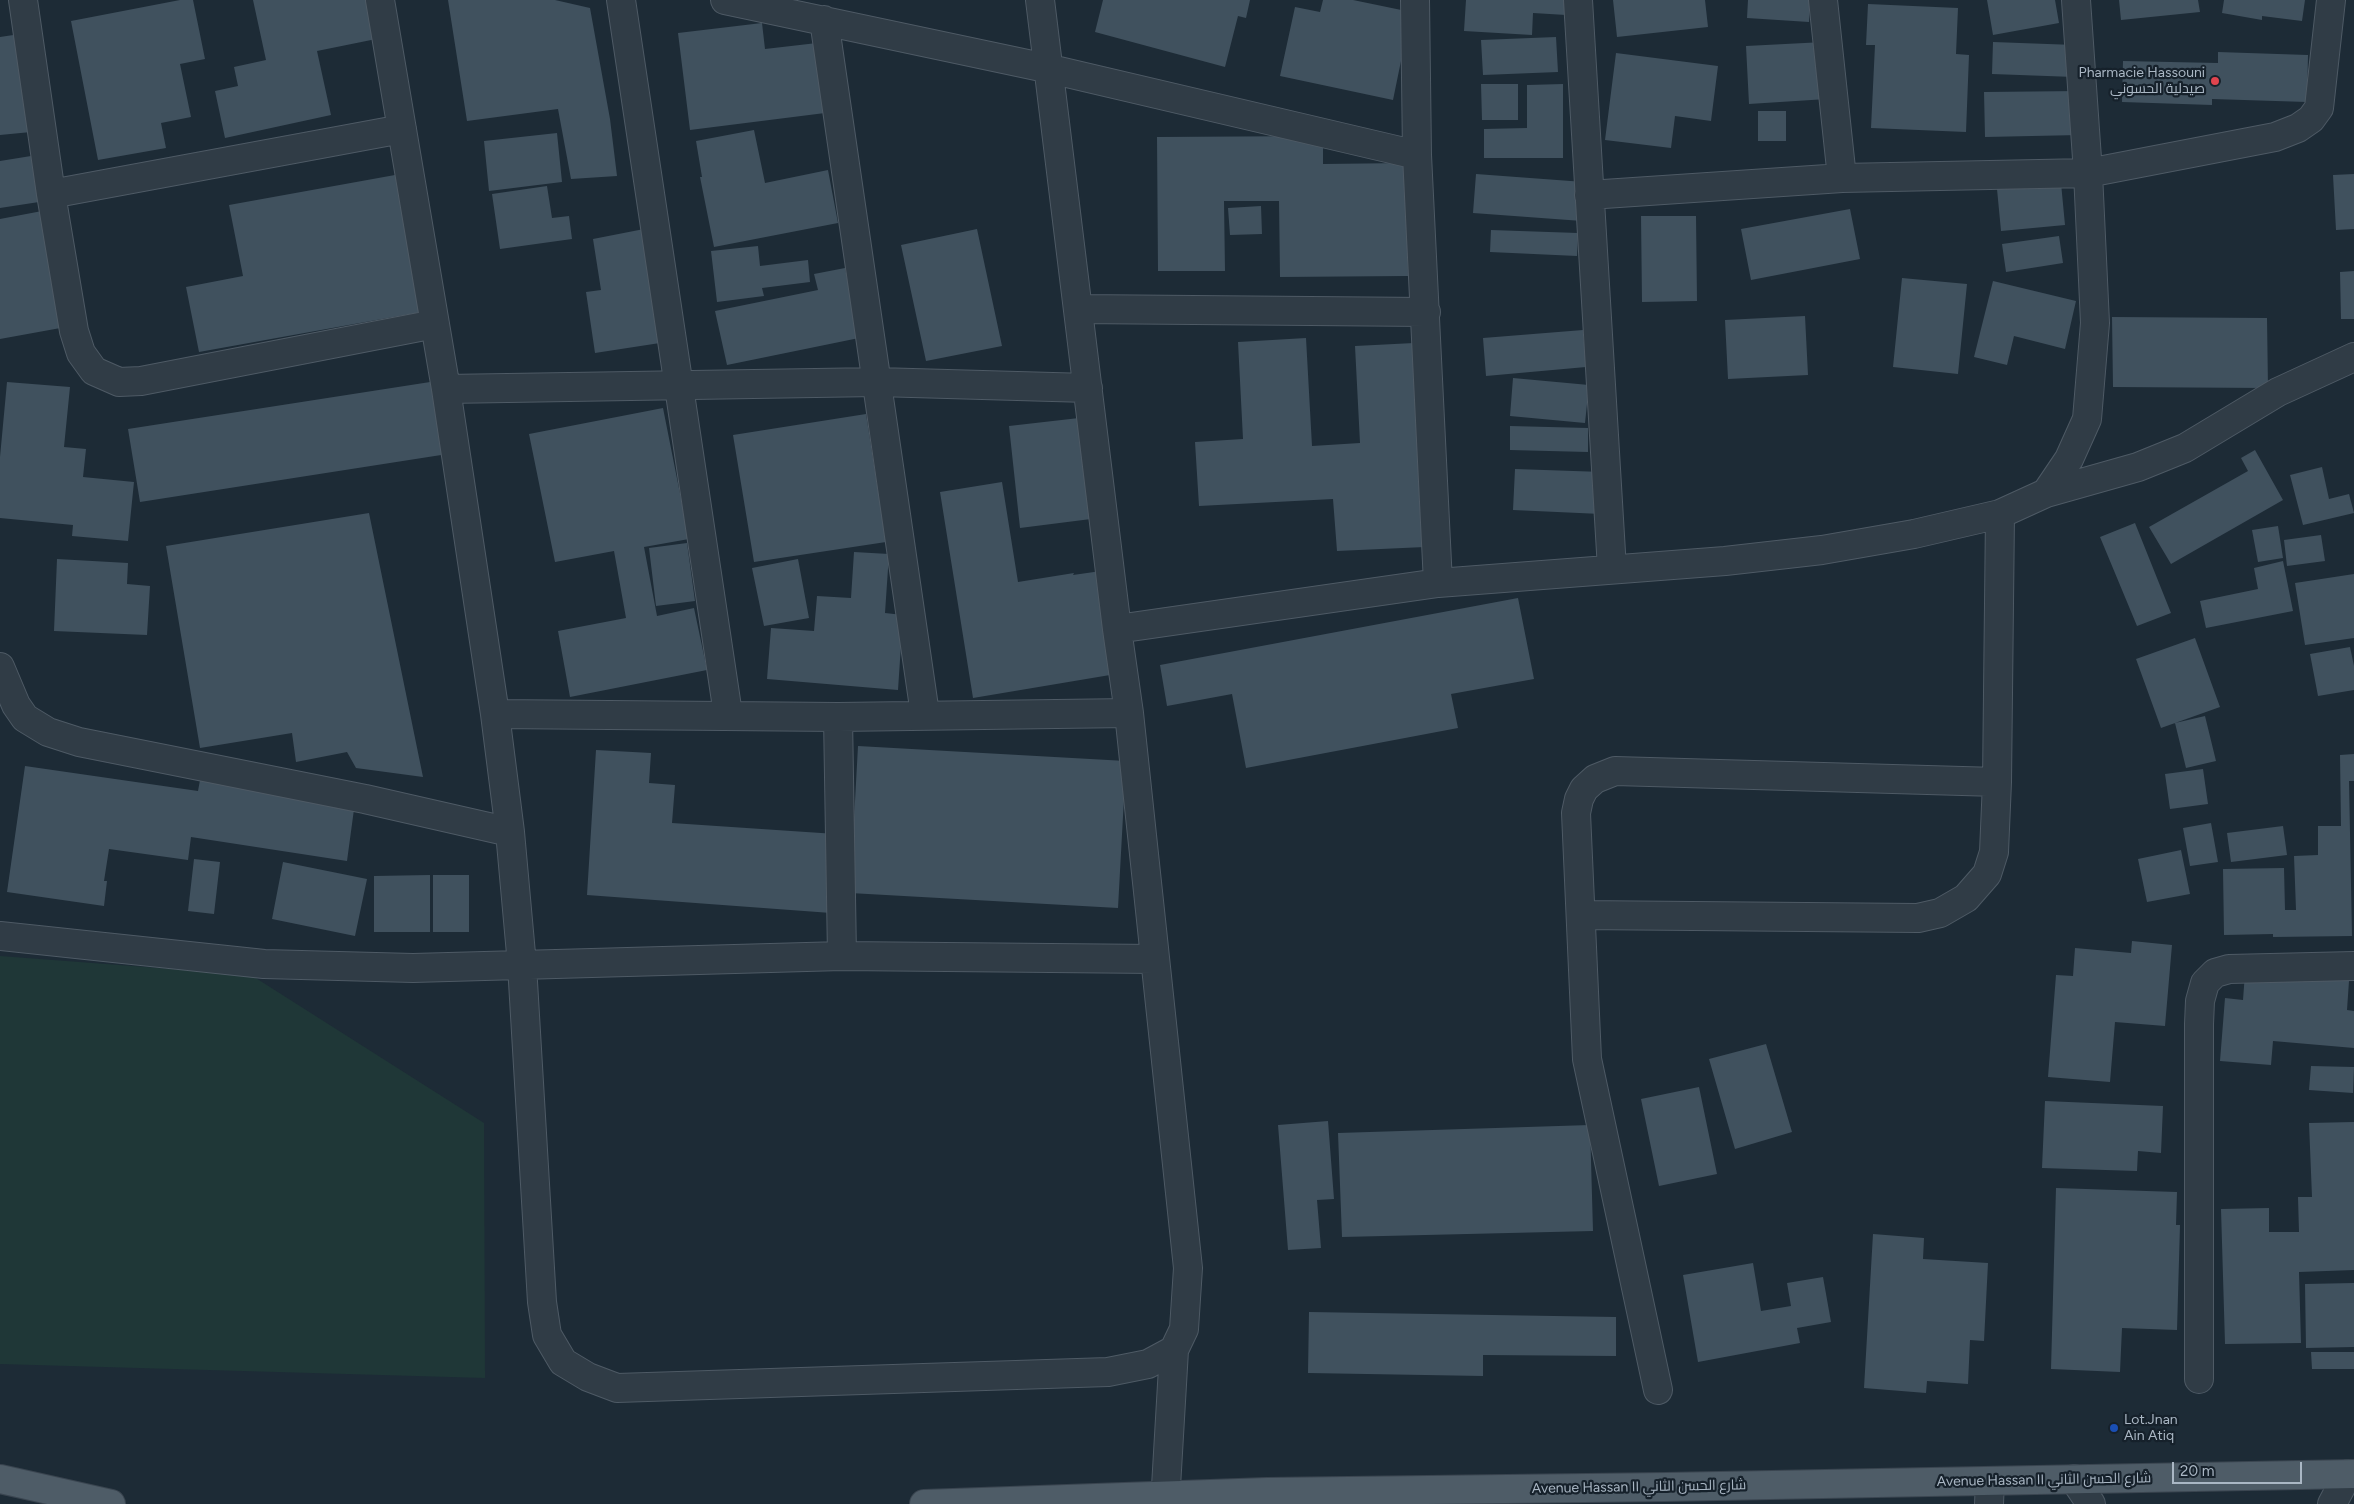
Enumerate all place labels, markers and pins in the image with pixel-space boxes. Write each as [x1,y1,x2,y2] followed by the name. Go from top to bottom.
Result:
[2079,65,2205,98] place label: Pharmacie Hassouni صيدلية الحسوني
[2209,75,2221,87] marker: Pharmacie Hassouni صيدلية الحسوني
[2124,1412,2178,1444] place label: Lot.Jnan Ain Atiq
[2108,1422,2120,1434] marker: Lot.Jnan Ain Atiq

